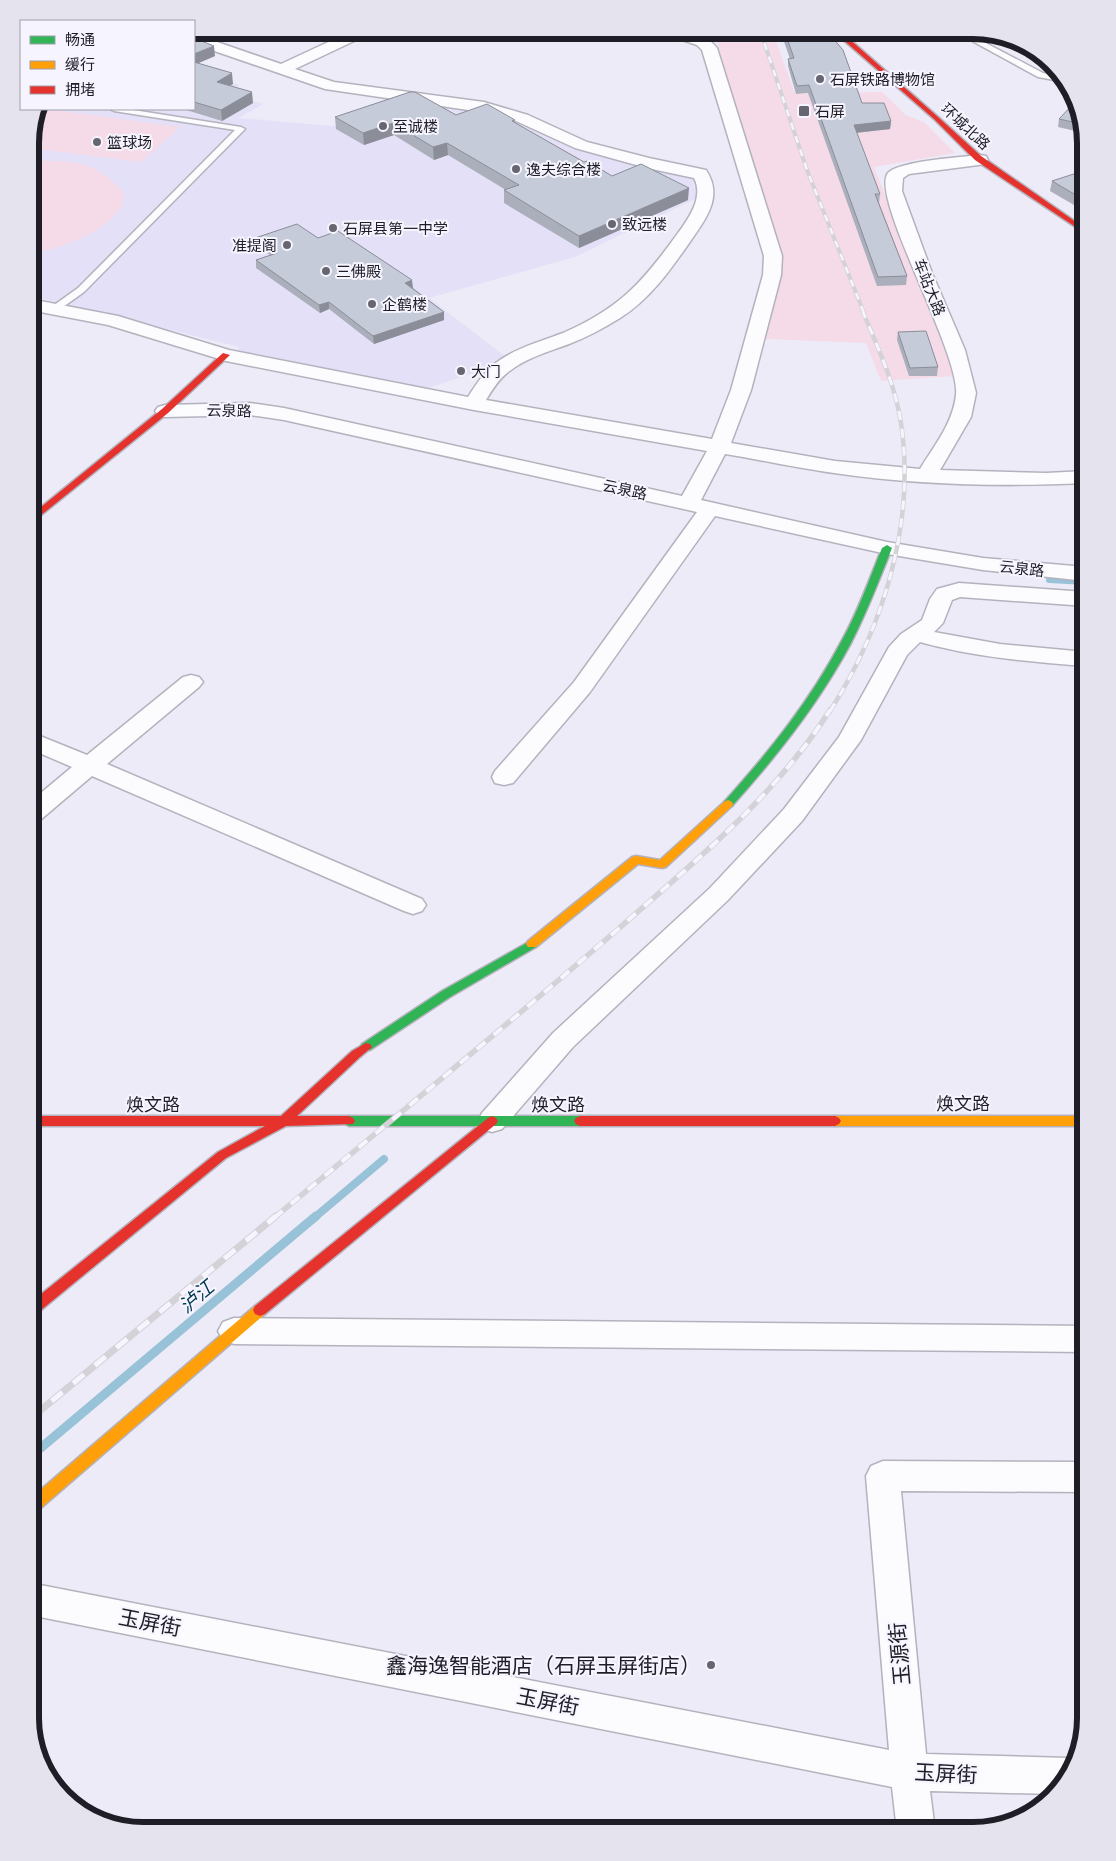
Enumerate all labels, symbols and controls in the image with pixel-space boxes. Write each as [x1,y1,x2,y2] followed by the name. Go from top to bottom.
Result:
[20,20,195,110] legend
[65,29,95,49] text: 畅通
[65,54,95,74] text: 缓行
[830,69,935,89] place label: 石屏铁路博物馆
[814,73,826,85] marker: 石屏铁路博物馆
[65,79,95,99] text: 拥堵
[937,98,995,154] street label: 环城北路
[815,101,845,121] place label: 石屏
[797,104,811,118] marker: 石屏
[393,116,438,136] place label: 至诚楼
[377,120,389,132] marker: 至诚楼
[107,132,152,152] place label: 篮球场
[91,136,103,148] marker: 篮球场
[526,159,601,179] place label: 逸夫综合楼
[510,163,522,175] marker: 逸夫综合楼
[622,214,667,234] place label: 致远楼
[343,218,448,238] place label: 石屏县第一中学
[606,218,618,230] marker: 致远楼
[327,222,339,234] marker: 石屏县第一中学
[232,235,277,255] place label: 准提阁
[281,239,293,251] marker: 准提阁
[909,255,951,319] street label: 车站大路
[336,261,381,281] place label: 三佛殿
[320,265,332,277] marker: 三佛殿
[382,294,427,314] place label: 企鹤楼
[366,298,378,310] marker: 企鹤楼
[471,361,501,381] place label: 大门
[455,365,467,377] marker: 大门
[206,400,252,420] street label: 云泉路
[601,475,649,503] street label: 云泉路
[999,556,1045,580] street label: 云泉路
[936,1091,990,1115] street label: 焕文路
[126,1092,180,1116] street label: 焕文路
[531,1092,585,1116] street label: 焕文路
[173,1273,220,1318] water label: 泸江
[116,1602,184,1642] street label: 玉屏街
[882,1621,916,1687] street label: 玉源街
[386,1651,701,1679] place label: 鑫海逸智能酒店（石屏玉屏街店）
[705,1659,717,1671] marker: 鑫海逸智能酒店（石屏玉屏街店）
[514,1681,582,1721] street label: 玉屏街
[914,1757,978,1789] street label: 玉屏街

